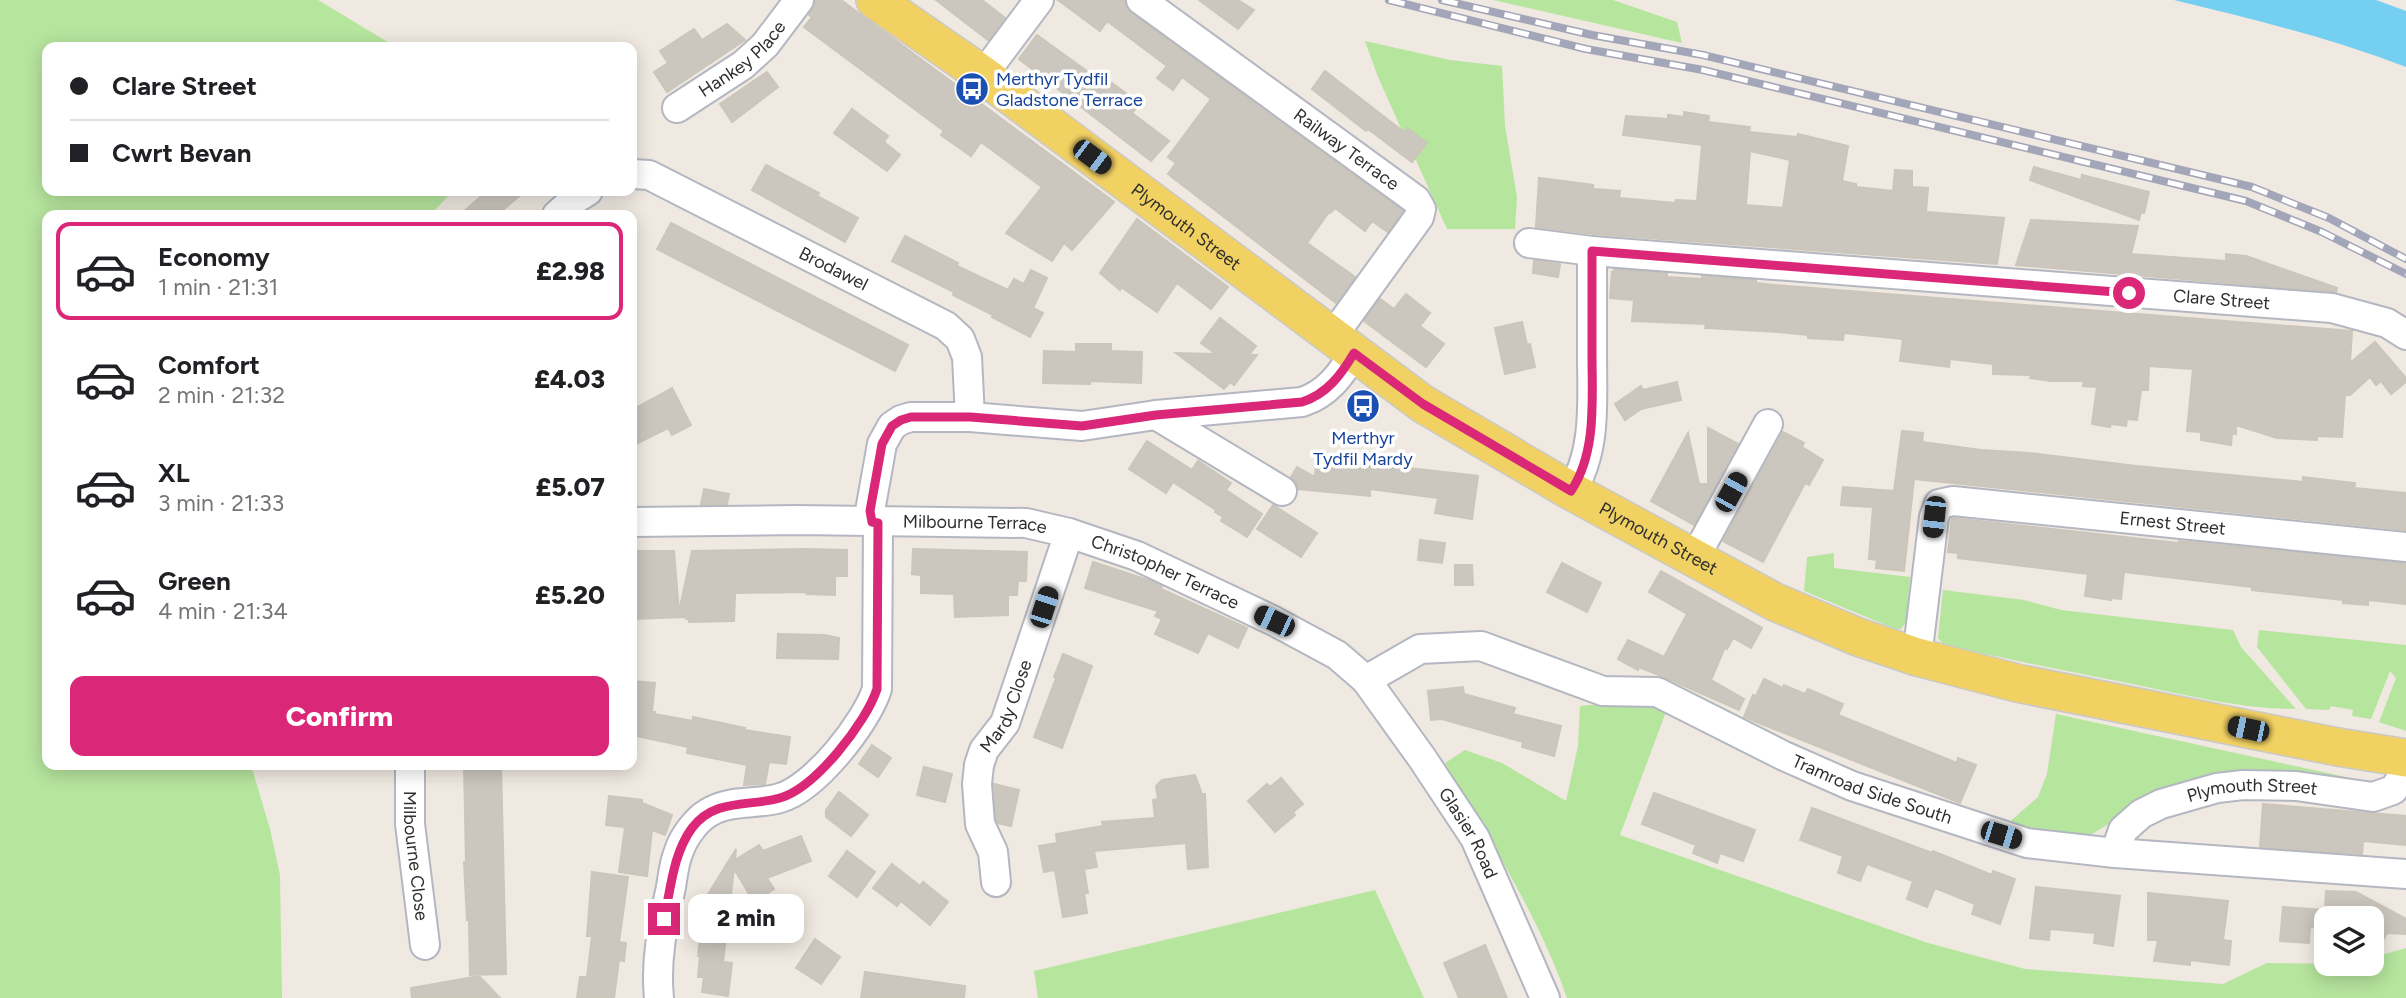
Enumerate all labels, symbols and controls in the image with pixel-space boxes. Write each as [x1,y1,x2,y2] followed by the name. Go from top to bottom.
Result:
[694,16,790,102] street label: Hankey Place
[996,68,1143,111] place label: Merthyr Tydfil Gladstone Terrace
[112,70,257,102] text: Clare Street
[953,70,991,108] bus stop icon: Merthyr Tydfil Gladstone Terrace
[1289,104,1404,195] street label: Railway Terrace
[1069,136,1116,178] car
[112,137,251,169] text: Cwrt Bevan
[1127,179,1245,275] street label: Plymouth Street
[74,240,137,303] icon: car
[158,241,270,273] text: Economy
[795,242,872,296] street label: Brodawel
[536,255,605,287] text: £2.98
[158,273,278,301] text: 1 min · 21:31
[2113,277,2145,309] route start
[2172,285,2271,314] street label: Clare Street
[74,348,137,411] icon: car
[158,349,260,381] text: Comfort
[534,363,605,395] text: £4.03
[158,381,285,409] text: 2 min · 21:32
[1344,387,1382,425] bus stop icon: Merthyr Tydfil Mardy
[1313,427,1413,470] place label: Merthyr Tydfil Mardy
[74,456,137,519] icon: car
[158,457,190,489] text: XL
[1712,469,1751,515] car
[536,471,605,503] text: £5.07
[158,489,284,517] text: 3 min · 21:33
[1922,495,1947,539] car
[1595,497,1721,580] street label: Plymouth Street
[2118,507,2227,540] street label: Ernest Street
[903,510,1049,539] street label: Milbourne Terrace
[1088,530,1243,614] street label: Christopher Terrace
[74,564,137,627] icon: car
[158,565,231,597] text: Green
[535,579,605,611] text: £5.20
[1028,584,1061,630] car
[158,597,288,625] text: 4 min · 21:34
[1251,603,1298,639] car
[975,657,1037,757] street label: Mardy Close
[70,676,609,756] button: Confirm
[2226,714,2271,744] car
[1789,750,1955,829] street label: Tramroad Side South
[2184,774,2319,807] street label: Plymouth Street
[1434,783,1502,882] street label: Glasier Road
[399,791,433,922] street label: Milbourne Close
[1978,819,2025,851] car
[688,894,804,944] callout: 2 min
[648,903,680,935] route end
[717,904,775,932] text: 2 min
[2314,906,2384,976] map controls
[2314,906,2384,976] button: layers

